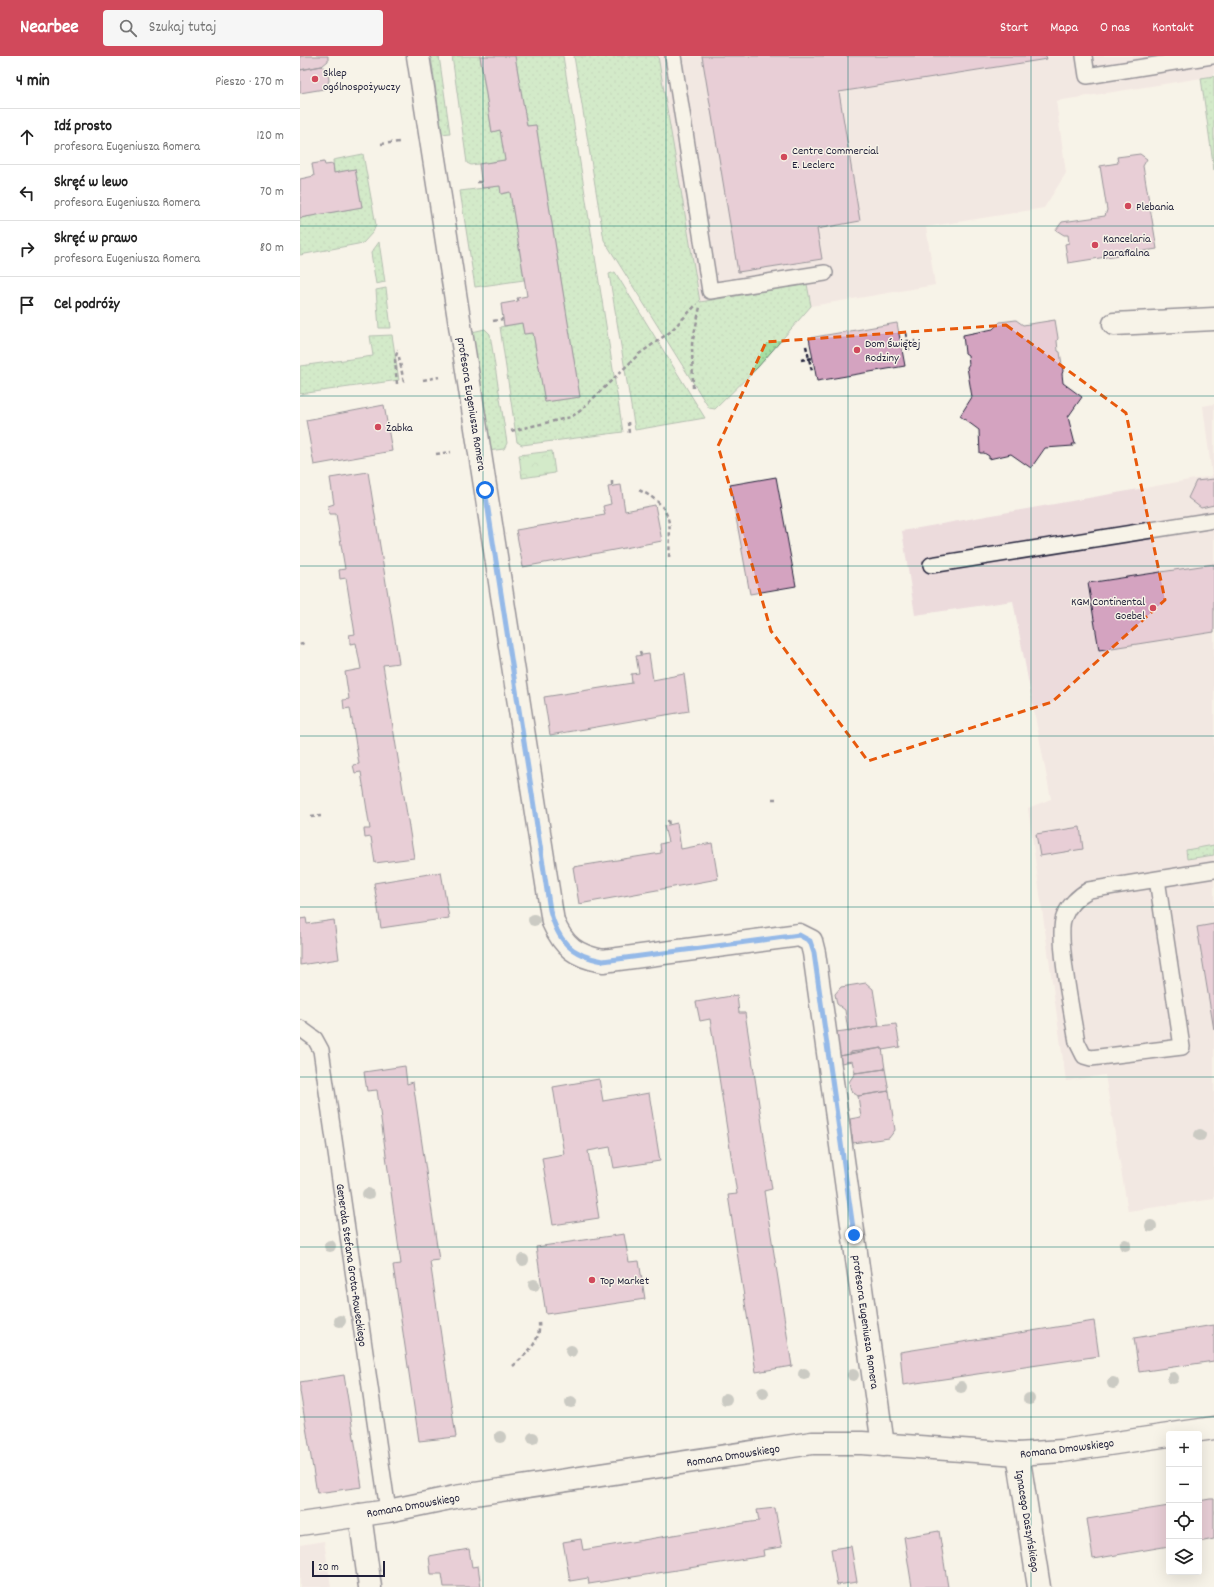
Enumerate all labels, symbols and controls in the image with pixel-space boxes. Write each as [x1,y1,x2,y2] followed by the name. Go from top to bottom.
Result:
[103,10,383,46] search box
[20,15,79,42] text: Nearbee
[117,17,139,39] icon: search
[149,17,217,39] text: Szukaj tutaj
[1000,18,1028,38] text: Start
[1050,18,1078,38] text: Mapa
[1100,18,1130,38] text: O nas
[1152,18,1194,38] text: Kontakt
[323,65,401,96] place label: Sklep ogólnospożywczy
[16,70,50,94] text: 4 min
[215,73,284,92] text: Pieszo · 270 m
[310,74,320,84] marker: Sklep ogólnospożywczy
[54,116,112,138] text: Idź prosto
[16,126,38,148] icon: ahead
[256,127,284,146] text: 120 m
[54,138,200,157] text: profesora Eugeniusza Romera
[792,143,879,174] place label: Centre Commercial E. Leclerc
[779,152,789,162] marker: Centre Commercial E. Leclerc
[54,172,128,194] text: Skręć w lewo
[16,182,38,204] icon: left
[260,183,284,202] text: 70 m
[54,194,200,213] text: profesora Eugeniusza Romera
[1136,199,1174,216] place label: Plebania
[1123,201,1133,211] marker: Plebania
[54,228,137,250] text: Skręć w prawo
[1103,231,1151,262] place label: Kancelaria parafialna
[16,238,38,260] icon: right
[260,239,284,258] text: 80 m
[1090,240,1100,250] marker: Kancelaria parafialna
[54,250,200,269] text: profesora Eugeniusza Romera
[16,294,38,316] icon: arrive
[54,294,120,316] text: Cel podróży
[452,336,490,473] street label: profesora Eugeniusza Romera
[865,336,921,367] place label: Dom Świętej Rodziny
[852,345,862,355] marker: Dom Świętej Rodziny
[386,420,413,437] place label: Żabka
[373,422,383,432] marker: Żabka
[476,481,494,499] route start
[1071,594,1145,625] place label: KGM Continental Goebel
[1148,603,1158,613] marker: KGM Continental Goebel
[331,1183,370,1348] street label: Generała Stefana Grota-Roweckiego
[845,1226,863,1244] route end
[847,1254,882,1391] street label: profesora Eugeniusza Romera
[600,1273,650,1290] place label: Top Market
[587,1275,597,1285] marker: Top Market
[1166,1431,1202,1575] map controls
[1166,1431,1202,1467] button: +
[1019,1435,1115,1464] street label: Romana Dmowskiego
[685,1441,781,1472] street label: Romana Dmowskiego
[1166,1467,1202,1503] button: −
[1010,1469,1043,1574] street label: Ignacego Daszyńskiego
[365,1490,461,1523] street label: Romana Dmowskiego
[1166,1503,1202,1539] button: locate
[1166,1539,1202,1575] button: layers
[312,1559,385,1578] scale bar
[318,1560,339,1576] text: 20 m

